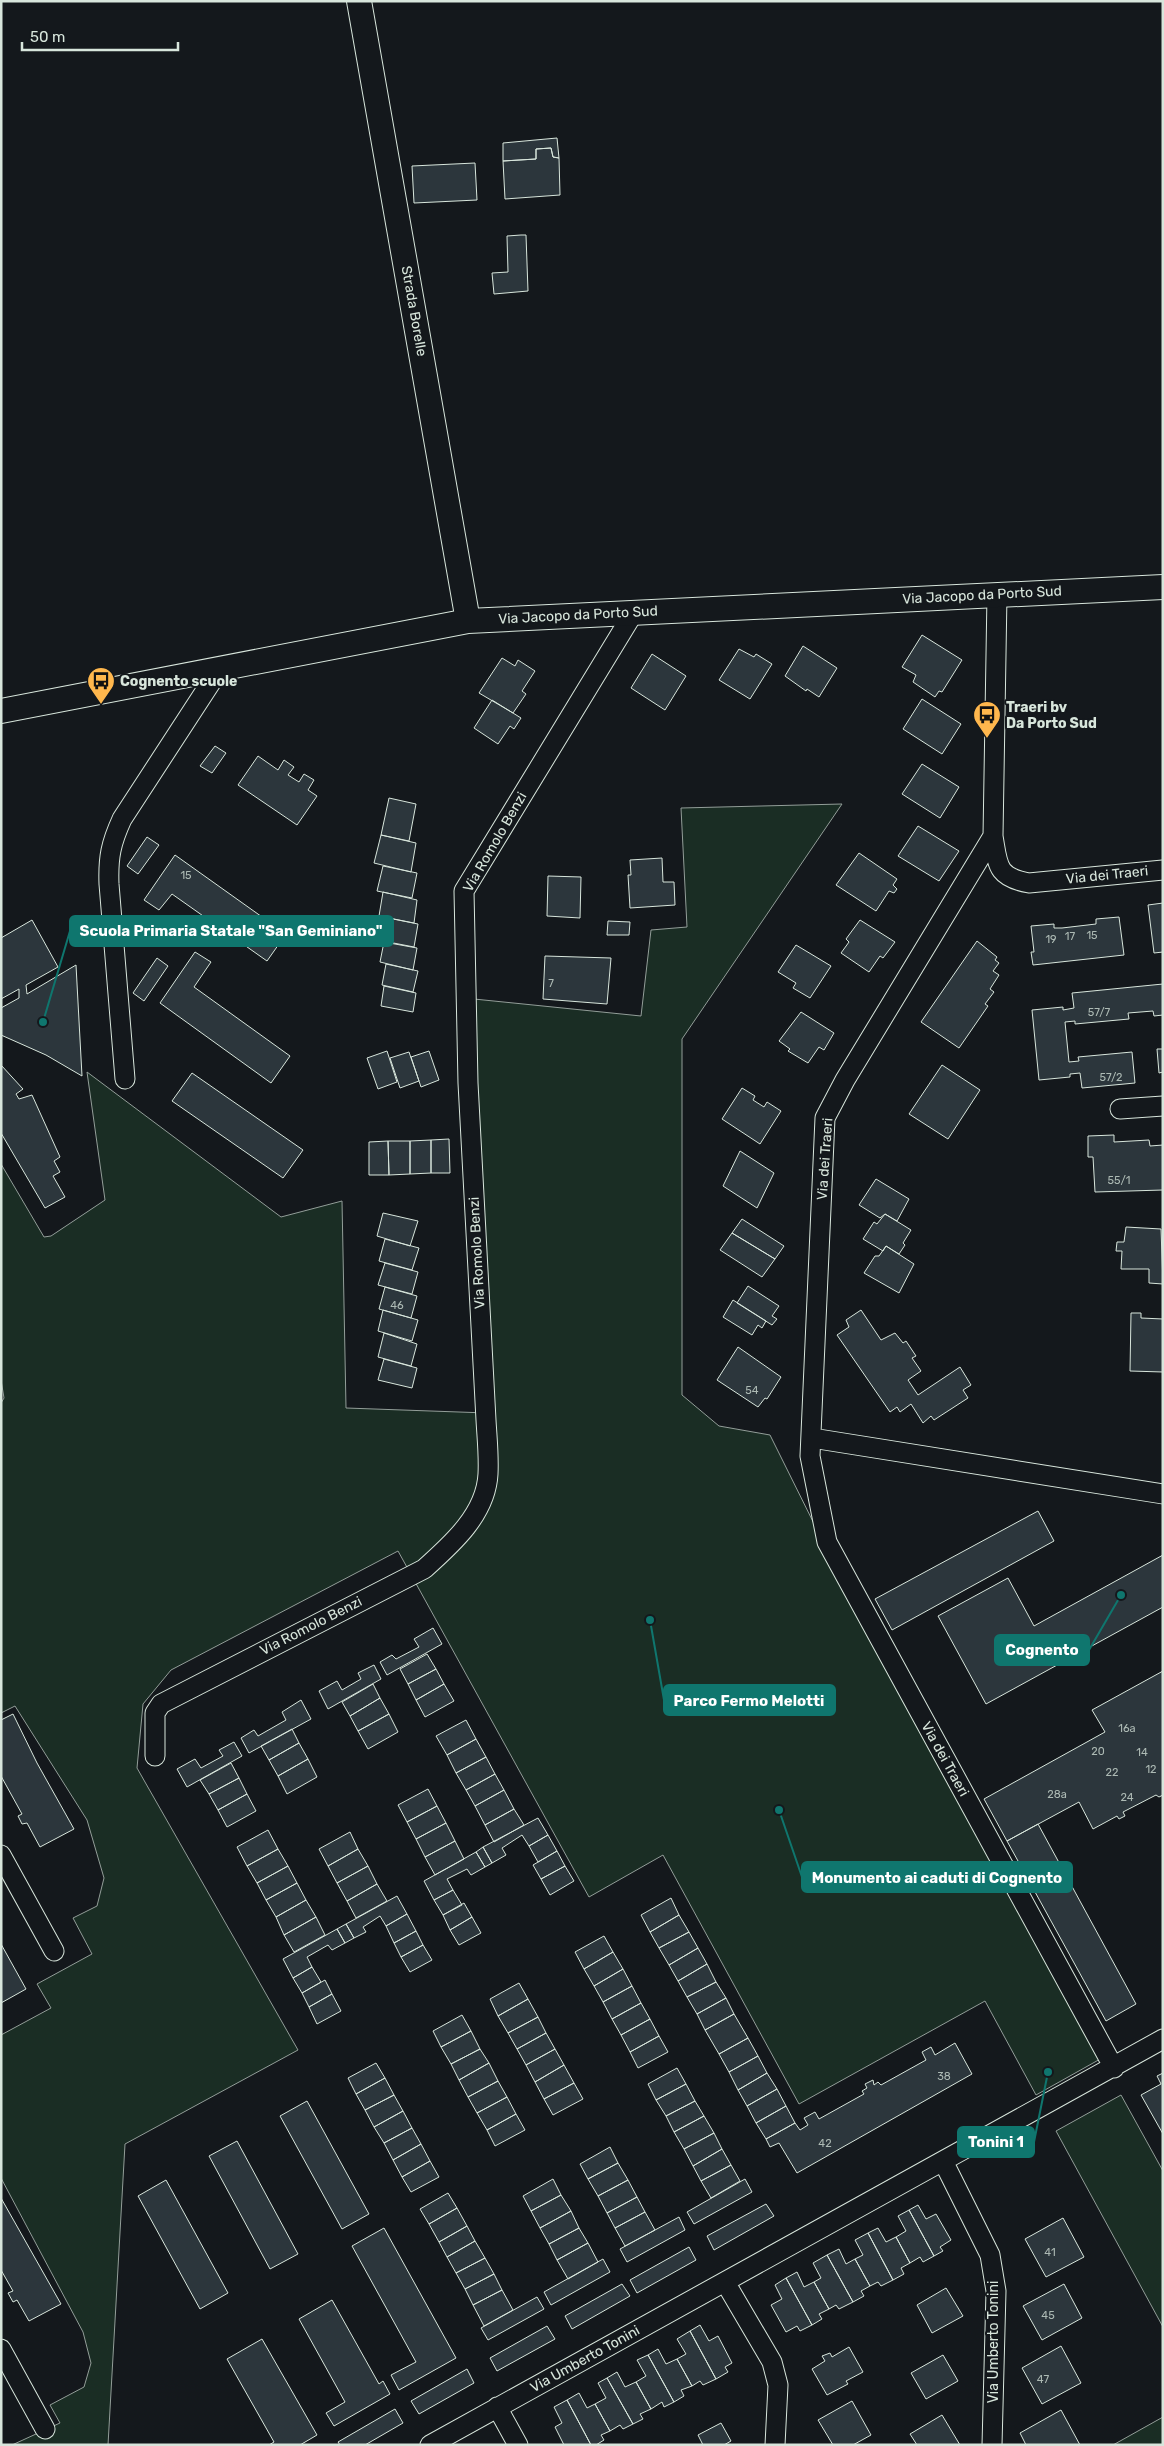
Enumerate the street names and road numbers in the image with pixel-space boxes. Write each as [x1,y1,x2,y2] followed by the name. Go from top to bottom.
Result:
[398,264,430,358] street label: Strada Borelle
[902,582,1062,608] street label: Via Jacopo da Porto Sud
[498,602,658,628] street label: Via Jacopo da Porto Sud
[460,789,530,895] street label: Via Romolo Benzi
[1065,862,1149,888] street label: Via dei Traeri
[814,1117,836,1201] street label: Via dei Traeri
[466,1196,488,1310] street label: Via Romolo Benzi
[257,1593,365,1659] street label: Via Romolo Benzi
[918,1719,972,1799] street label: Via dei Traeri
[985,2281,1002,2403] street label: Via Umberto Tonini
[527,2322,643,2396] street label: Via Umberto Tonini

